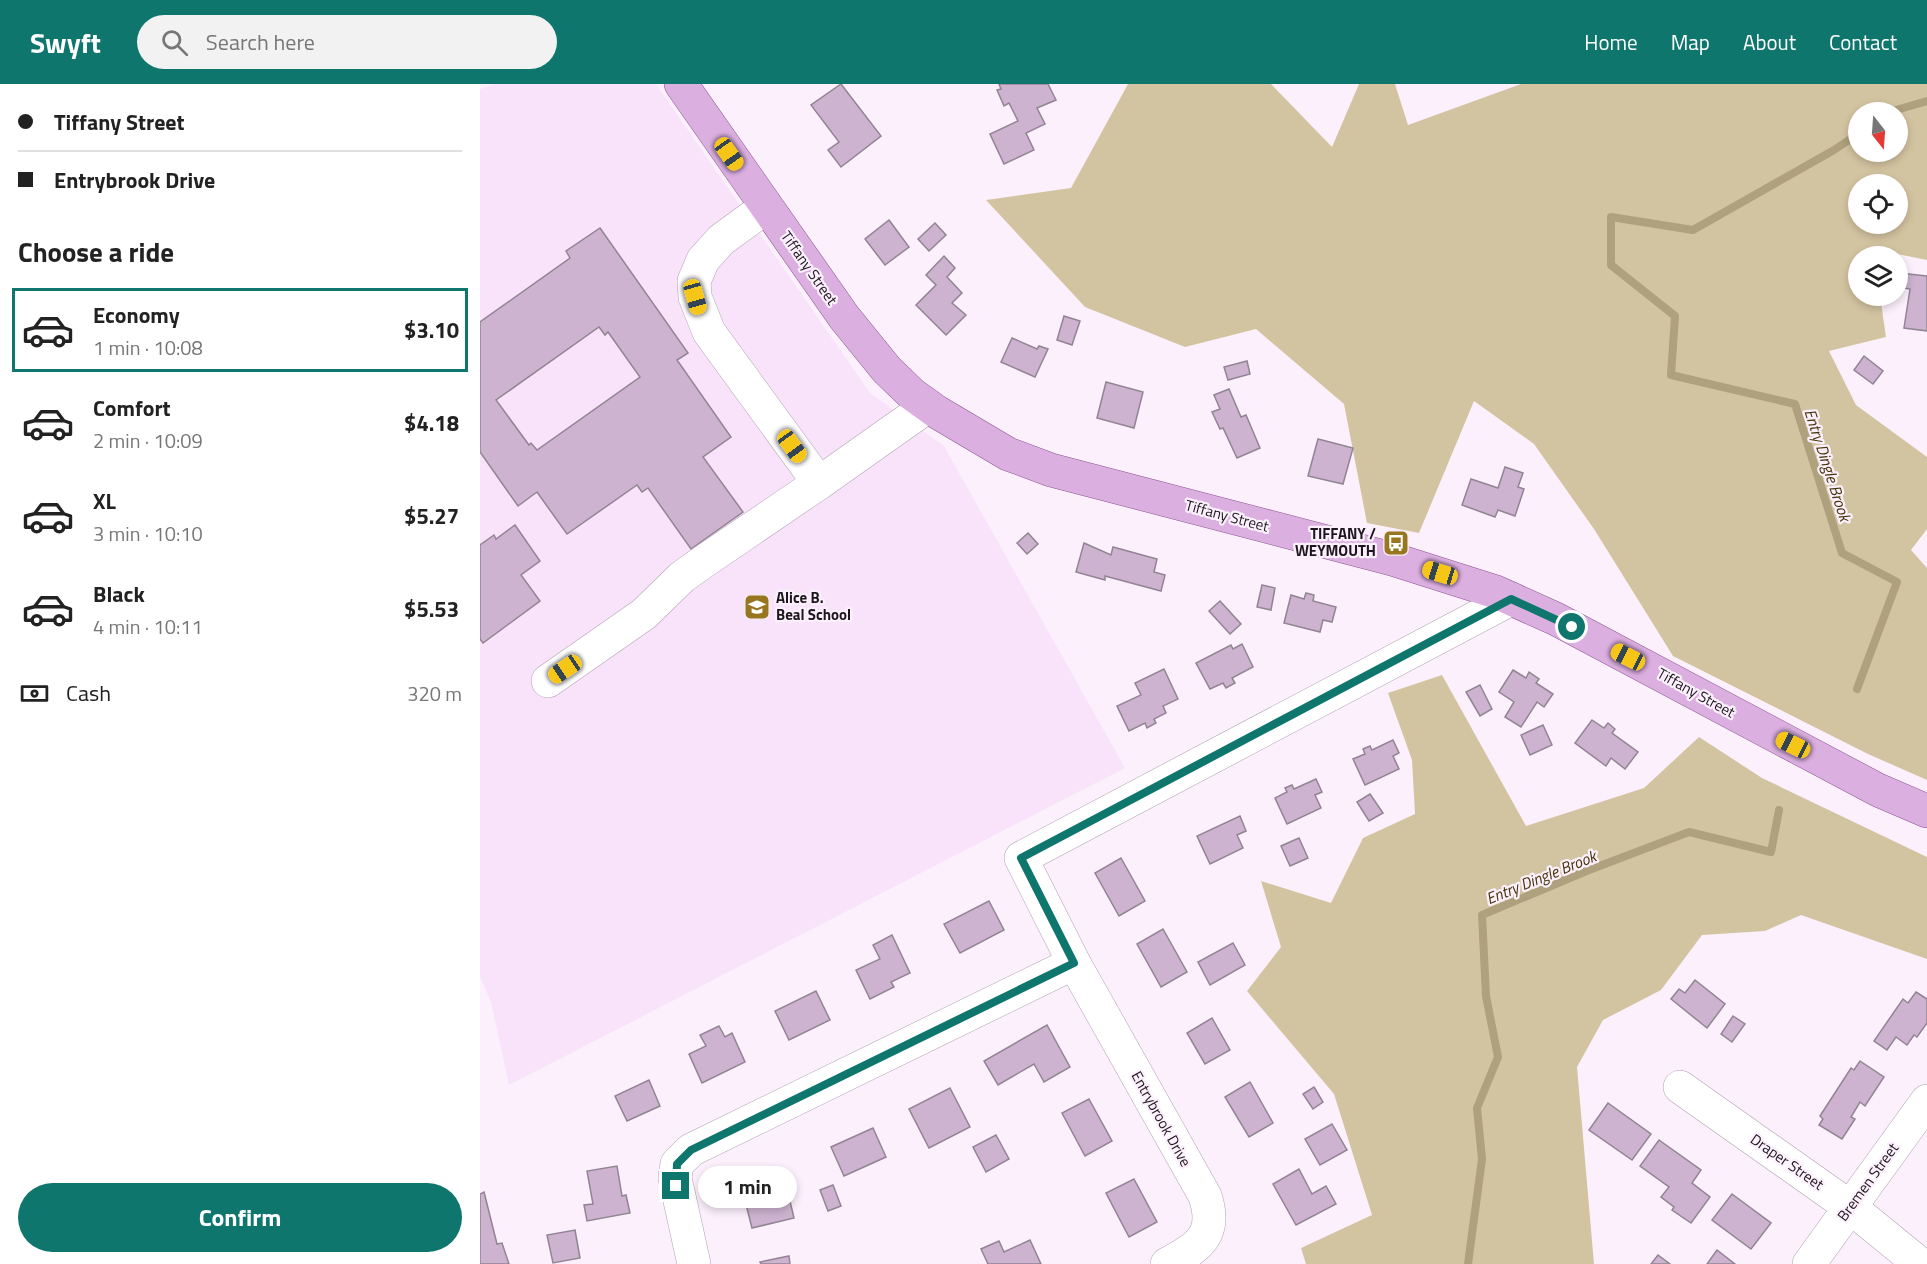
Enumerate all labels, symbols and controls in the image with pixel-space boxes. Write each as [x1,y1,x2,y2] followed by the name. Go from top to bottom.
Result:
[137,15,557,69] search box
[30,21,101,64] text: Swyft
[206,25,315,59] text: Search here
[158,26,191,59] icon: search
[1584,26,1638,58] text: Home
[1671,26,1710,58] text: Map
[1743,26,1796,58] text: About
[1829,26,1897,58] text: Contact
[1848,102,1908,162] north arrow
[1848,102,1908,306] map controls
[54,105,185,139] text: Tiffany Street
[711,134,747,174] car
[54,163,215,197] text: Entrybrook Drive
[1848,174,1908,234] button: locate
[775,226,844,310] street label: Tiffany Street
[18,231,174,272] text: Choose a ride
[1848,246,1908,306] button: layers
[681,277,709,317] car
[93,298,180,332] text: Economy
[21,303,75,357] icon: car
[404,313,459,347] text: $3.10
[93,332,203,363] text: 1 min · 10:08
[93,391,171,425] text: Comfort
[21,396,75,450] icon: car
[404,406,459,440] text: $4.18
[1799,406,1858,526] water label: Entry Dingle Brook
[93,425,203,456] text: 2 min · 10:09
[774,426,810,466] car
[93,484,116,518] text: XL
[21,489,75,543] icon: car
[1183,493,1272,538] street label: Tiffany Street
[404,499,459,533] text: $5.27
[93,518,203,549] text: 3 min · 10:10
[1295,522,1376,562] place label: TIFFANY / WEYMOUTH
[1381,528,1411,558] bus stop icon: TIFFANY / WEYMOUTH
[1420,559,1460,587] car
[93,577,145,611] text: Black
[21,582,75,636] icon: car
[776,586,851,626] place label: Alice B. Beal School
[404,592,459,626] text: $5.53
[742,592,772,622] school or university icon: Alice B. Beal School
[93,611,203,642] text: 4 min · 10:11
[1558,613,1585,640] route start
[1608,641,1648,673] car
[545,651,585,687] car
[1653,662,1740,724] street label: Tiffany Street
[66,676,111,710] text: Cash
[18,677,51,710] icon: cash
[407,678,462,709] text: 320 m
[1773,729,1813,761] car
[1482,843,1601,910] water label: Entry Dingle Brook
[1126,1067,1197,1171] street label: Entrybrook Drive
[1746,1128,1829,1196] street label: Draper Street
[1831,1137,1904,1226] street label: Bremen Street
[697,1165,796,1207] callout: 1 min
[723,1171,772,1202] text: 1 min
[662,1172,689,1199] route end
[18,1183,462,1252] button: Confirm

